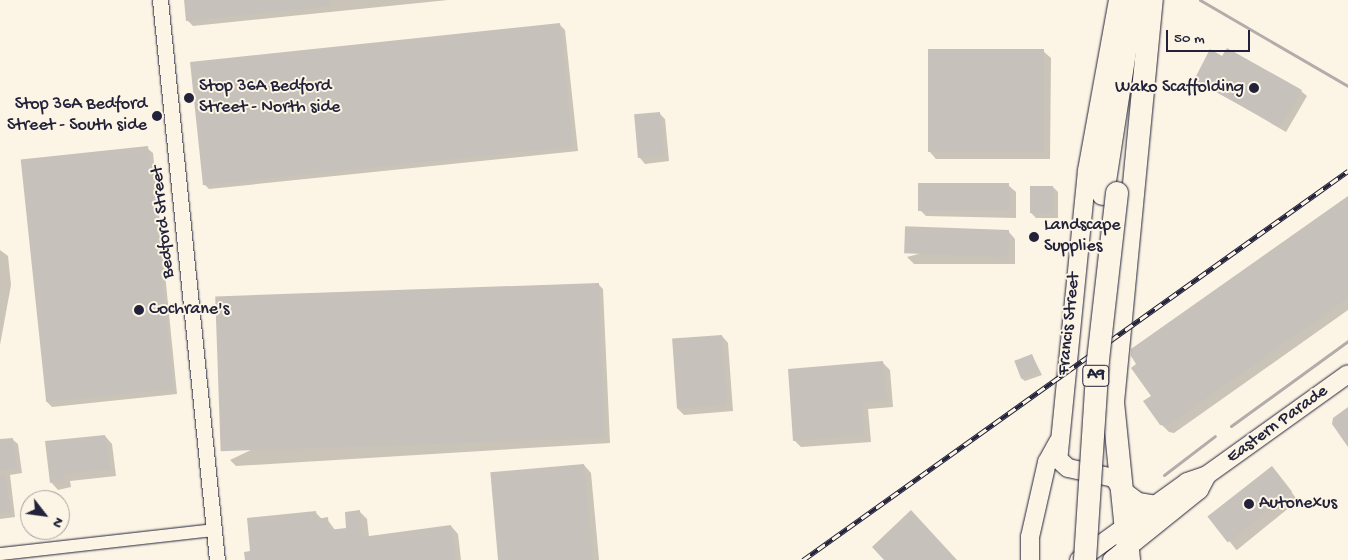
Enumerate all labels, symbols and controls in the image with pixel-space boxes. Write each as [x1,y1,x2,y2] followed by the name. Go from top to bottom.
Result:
[1168,20,1252,52] scale bar
[1174,30,1205,48] text: 50 m
[199,77,340,120] place label: Stop 36A Bedford Street - North side
[1115,77,1244,99] place label: Wako Scaffolding
[1248,82,1260,94] marker: Wako Scaffolding
[183,92,195,104] marker: Stop 36A Bedford Street - North side
[7,95,147,138] place label: Stop 36A Bedford Street - South side
[151,110,163,122] marker: Stop 36A Bedford Street - South side
[147,165,181,279] street label: Bedford Street
[1044,216,1121,258] place label: Landscape Supplies
[1028,231,1040,243] marker: Landscape Supplies
[1054,272,1086,376] street label: Francis Street
[149,299,229,321] place label: Cochrane's
[133,304,145,316] marker: Cochrane's
[1082,362,1110,390] road number: A9
[1223,381,1333,469] street label: Eastern Parade
[20,490,70,540] north arrow
[1259,493,1337,515] place label: Autonexus
[1243,498,1255,510] marker: Autonexus
[48,514,67,530] text: N

